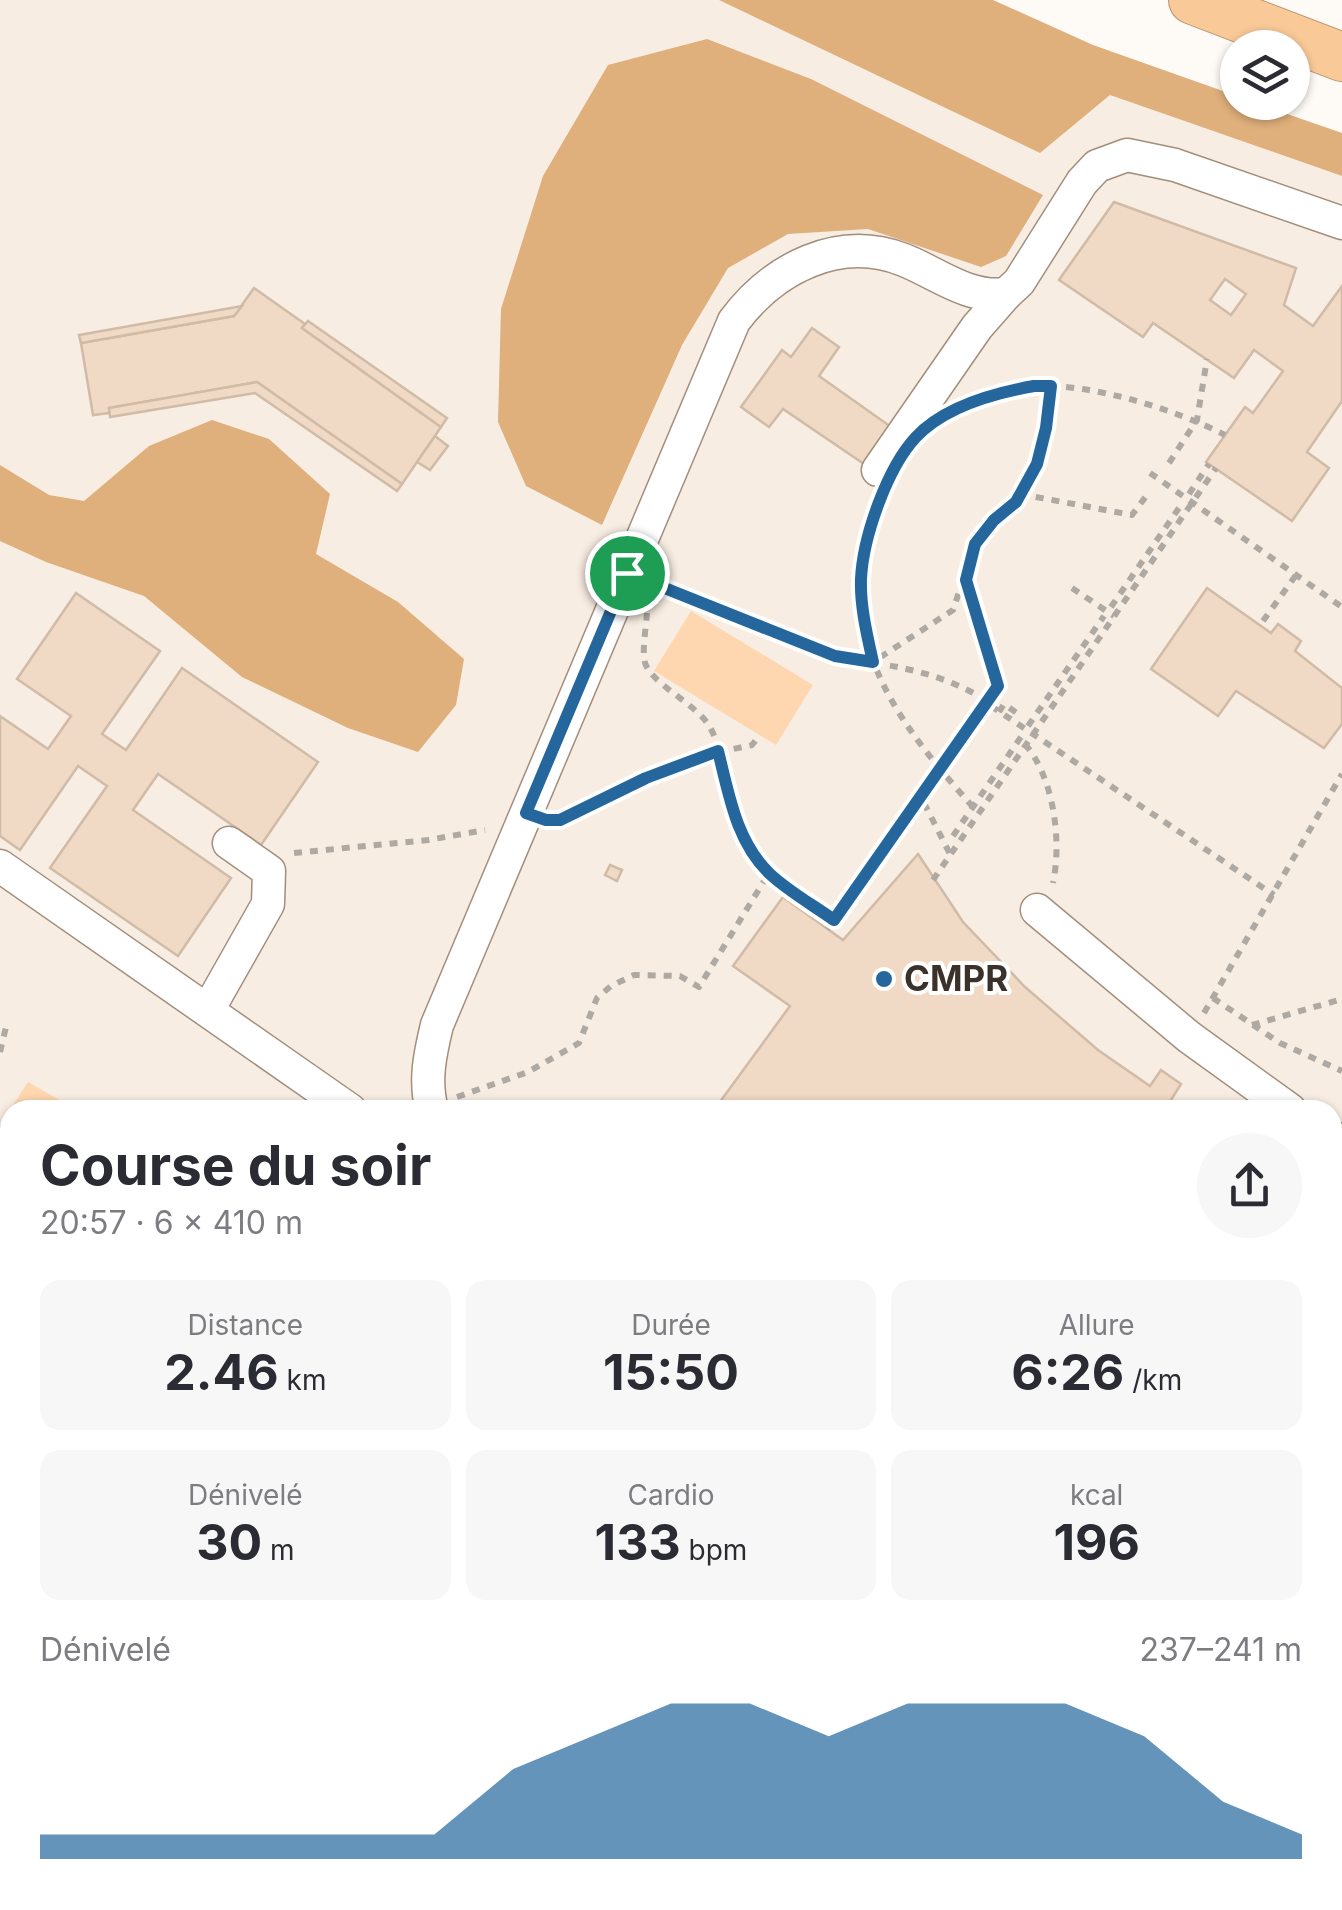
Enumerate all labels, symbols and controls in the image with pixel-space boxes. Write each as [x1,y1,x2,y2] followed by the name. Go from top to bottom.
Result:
[1220,30,1310,120] map controls
[1220,30,1310,120] button: layers
[585,531,670,616] pin
[600,546,655,601] icon: arrive
[904,957,1008,999] place label: CMPR
[873,968,895,990] marker: CMPR
[40,1132,431,1198] text: Course du soir
[1197,1133,1302,1238] button: share
[40,1203,303,1242] text: 20:57 · 6 × 410 m
[188,1308,303,1342] text: Distance
[631,1308,711,1342] text: Durée
[1059,1308,1135,1342] text: Allure
[164,1342,279,1402] text: 2.46
[603,1342,739,1402] text: 15:50
[1011,1342,1124,1402] text: 6:26
[279,1363,326,1397] text: km
[1124,1363,1182,1397] text: /km
[188,1478,303,1512] text: Dénivelé
[628,1478,714,1512] text: Cardio
[1070,1478,1123,1512] text: kcal
[196,1512,262,1572] text: 30
[595,1512,681,1572] text: 133
[1053,1512,1140,1572] text: 196
[262,1533,295,1567] text: m
[681,1533,747,1567] text: bpm
[40,1630,171,1669] text: Dénivelé
[1140,1630,1302,1669] text: 237–241 m

